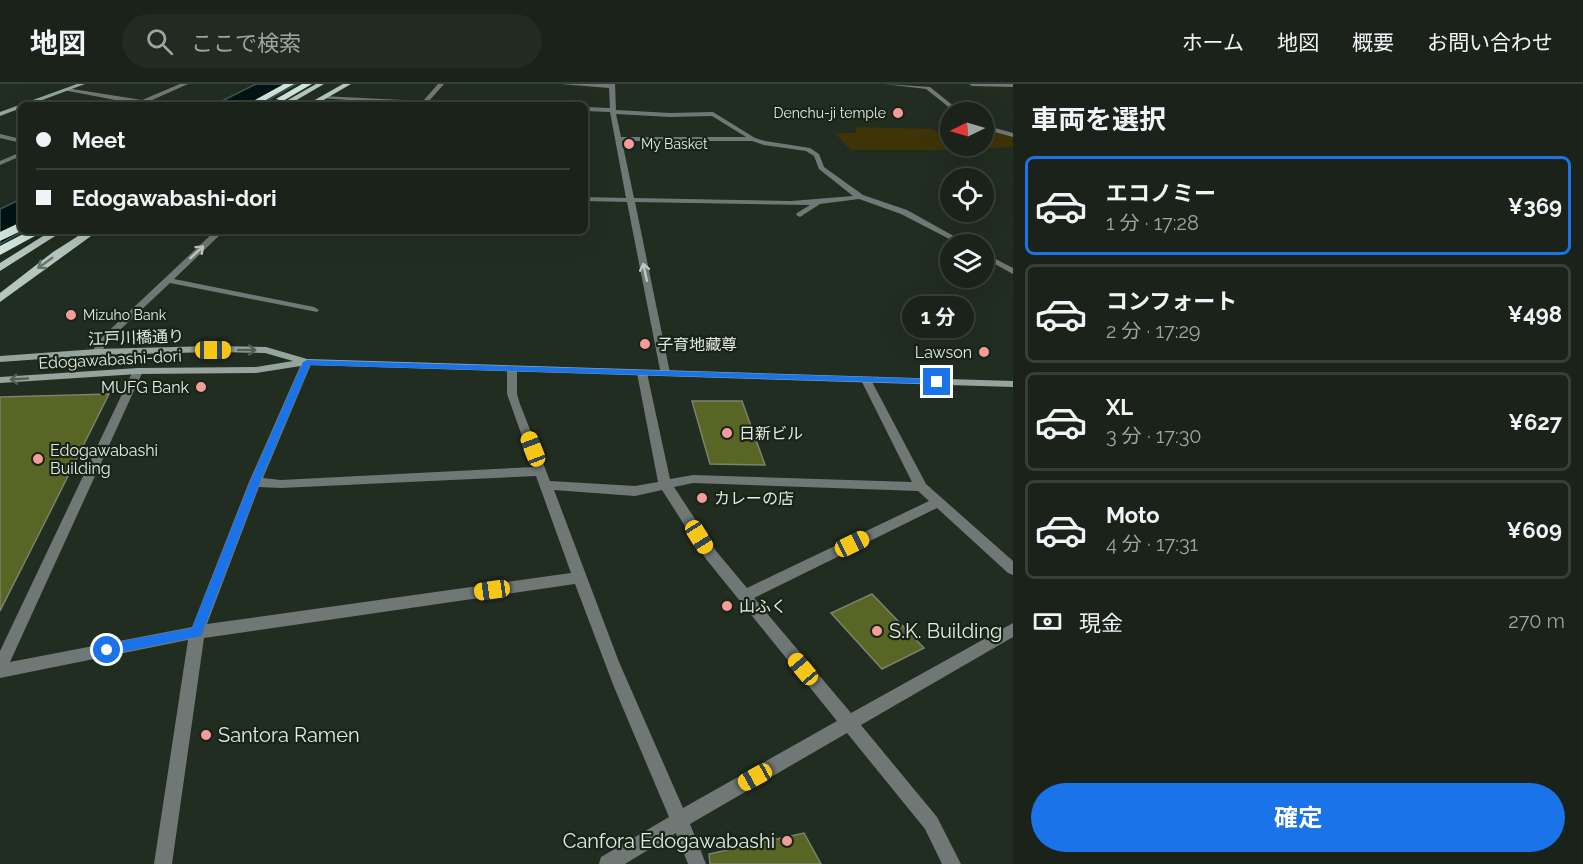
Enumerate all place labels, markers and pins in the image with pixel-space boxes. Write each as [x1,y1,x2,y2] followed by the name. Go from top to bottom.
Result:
[773,105,886,121] place label: Denchu-ji temple
[891,106,905,120] marker: Denchu-ji temple
[641,136,708,152] place label: My Basket
[622,137,636,151] marker: My Basket
[83,307,167,323] place label: Mizuho Bank
[64,308,78,322] marker: Mizuho Bank
[657,335,737,354] place label: 子育地藏尊
[638,337,652,351] marker: 子育地藏尊
[915,343,972,362] place label: Lawson
[977,345,991,359] marker: Lawson
[101,378,190,397] place label: MUFG Bank
[194,380,208,394] marker: MUFG Bank
[739,424,803,443] place label: 日新ビル
[720,426,734,440] marker: 日新ビル
[50,441,158,478] place label: Edogawabashi Building
[31,452,45,466] marker: Edogawabashi Building
[714,489,794,508] place label: カレーの店
[695,491,709,505] marker: カレーの店
[739,597,787,616] place label: 山ふく
[720,599,734,613] marker: 山ふく
[889,619,1002,643] place label: S.K. Building
[870,624,884,638] marker: S.K. Building
[218,723,360,747] place label: Santora Ramen
[199,728,213,742] marker: Santora Ramen
[563,829,775,853] place label: Canfora Edogawabashi
[780,834,794,848] marker: Canfora Edogawabashi

